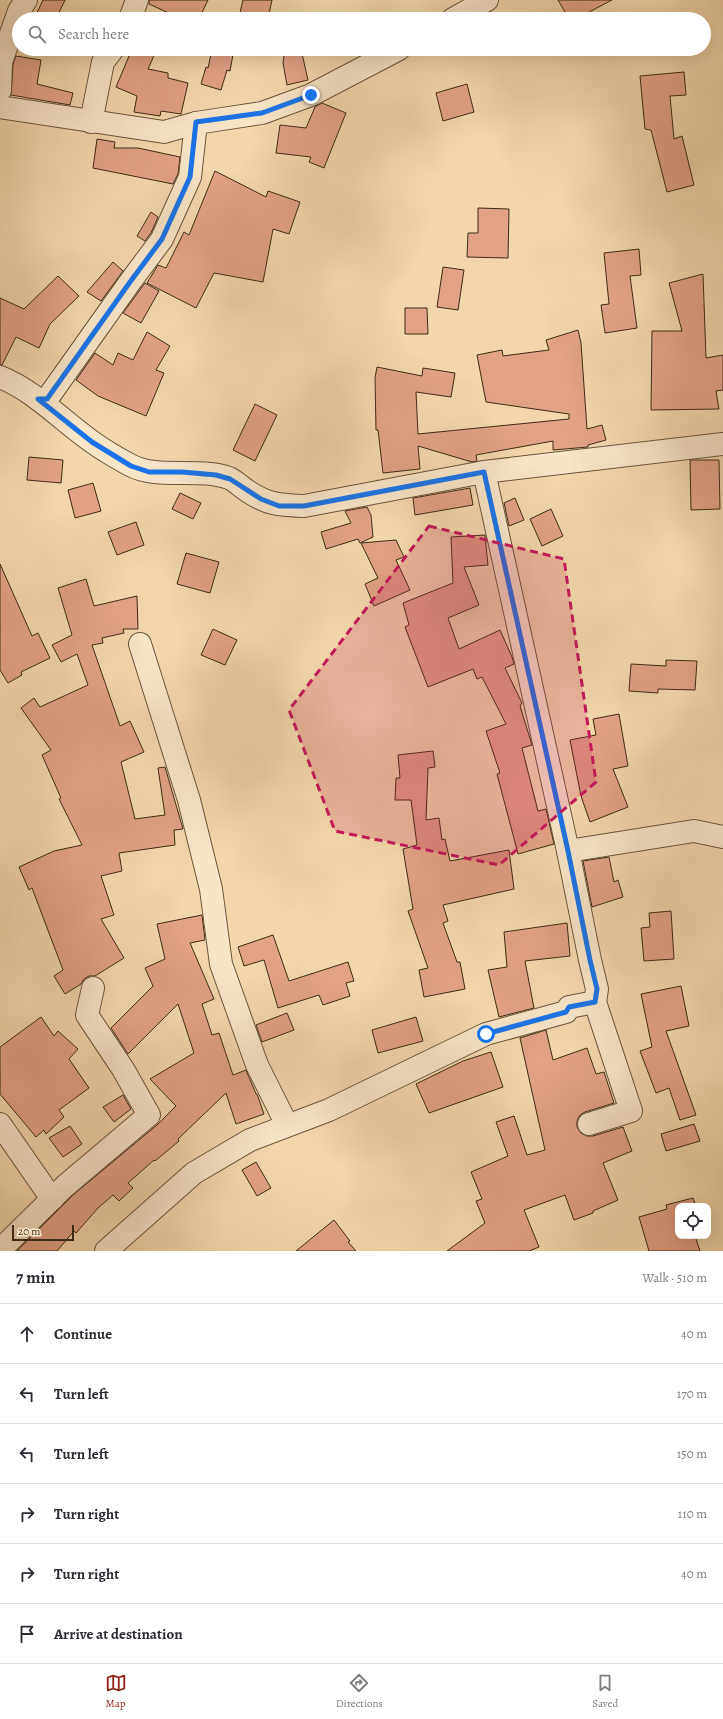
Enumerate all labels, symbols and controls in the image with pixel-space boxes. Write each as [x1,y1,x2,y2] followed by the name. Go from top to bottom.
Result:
[12,12,711,56] search box
[26,23,48,45] icon: search
[58,24,129,44] text: Search here
[302,86,320,104] route end
[477,1025,495,1043] route start
[675,1203,711,1239] map controls
[675,1203,711,1239] button: locate
[12,1223,74,1242] scale bar
[18,1224,40,1239] text: 20 m
[16,1266,55,1289] text: 7 min
[642,1269,707,1286] text: Walk · 510 m
[16,1323,38,1345] icon: ahead
[54,1324,112,1344] text: Continue
[681,1325,707,1342] text: 40 m
[16,1383,38,1405] icon: left
[54,1384,109,1404] text: Turn left
[677,1385,707,1402] text: 170 m
[16,1443,38,1465] icon: left
[54,1444,109,1464] text: Turn left
[677,1445,707,1462] text: 150 m
[16,1503,38,1525] icon: right
[54,1504,119,1524] text: Turn right
[678,1505,707,1522] text: 110 m
[16,1563,38,1585] icon: right
[54,1564,119,1584] text: Turn right
[681,1565,707,1582] text: 40 m
[16,1623,38,1645] icon: arrive
[54,1624,183,1644] text: Arrive at destination
[105,1672,127,1711] tab: Map
[336,1672,383,1711] tab: Directions
[592,1672,618,1711] tab: Saved

